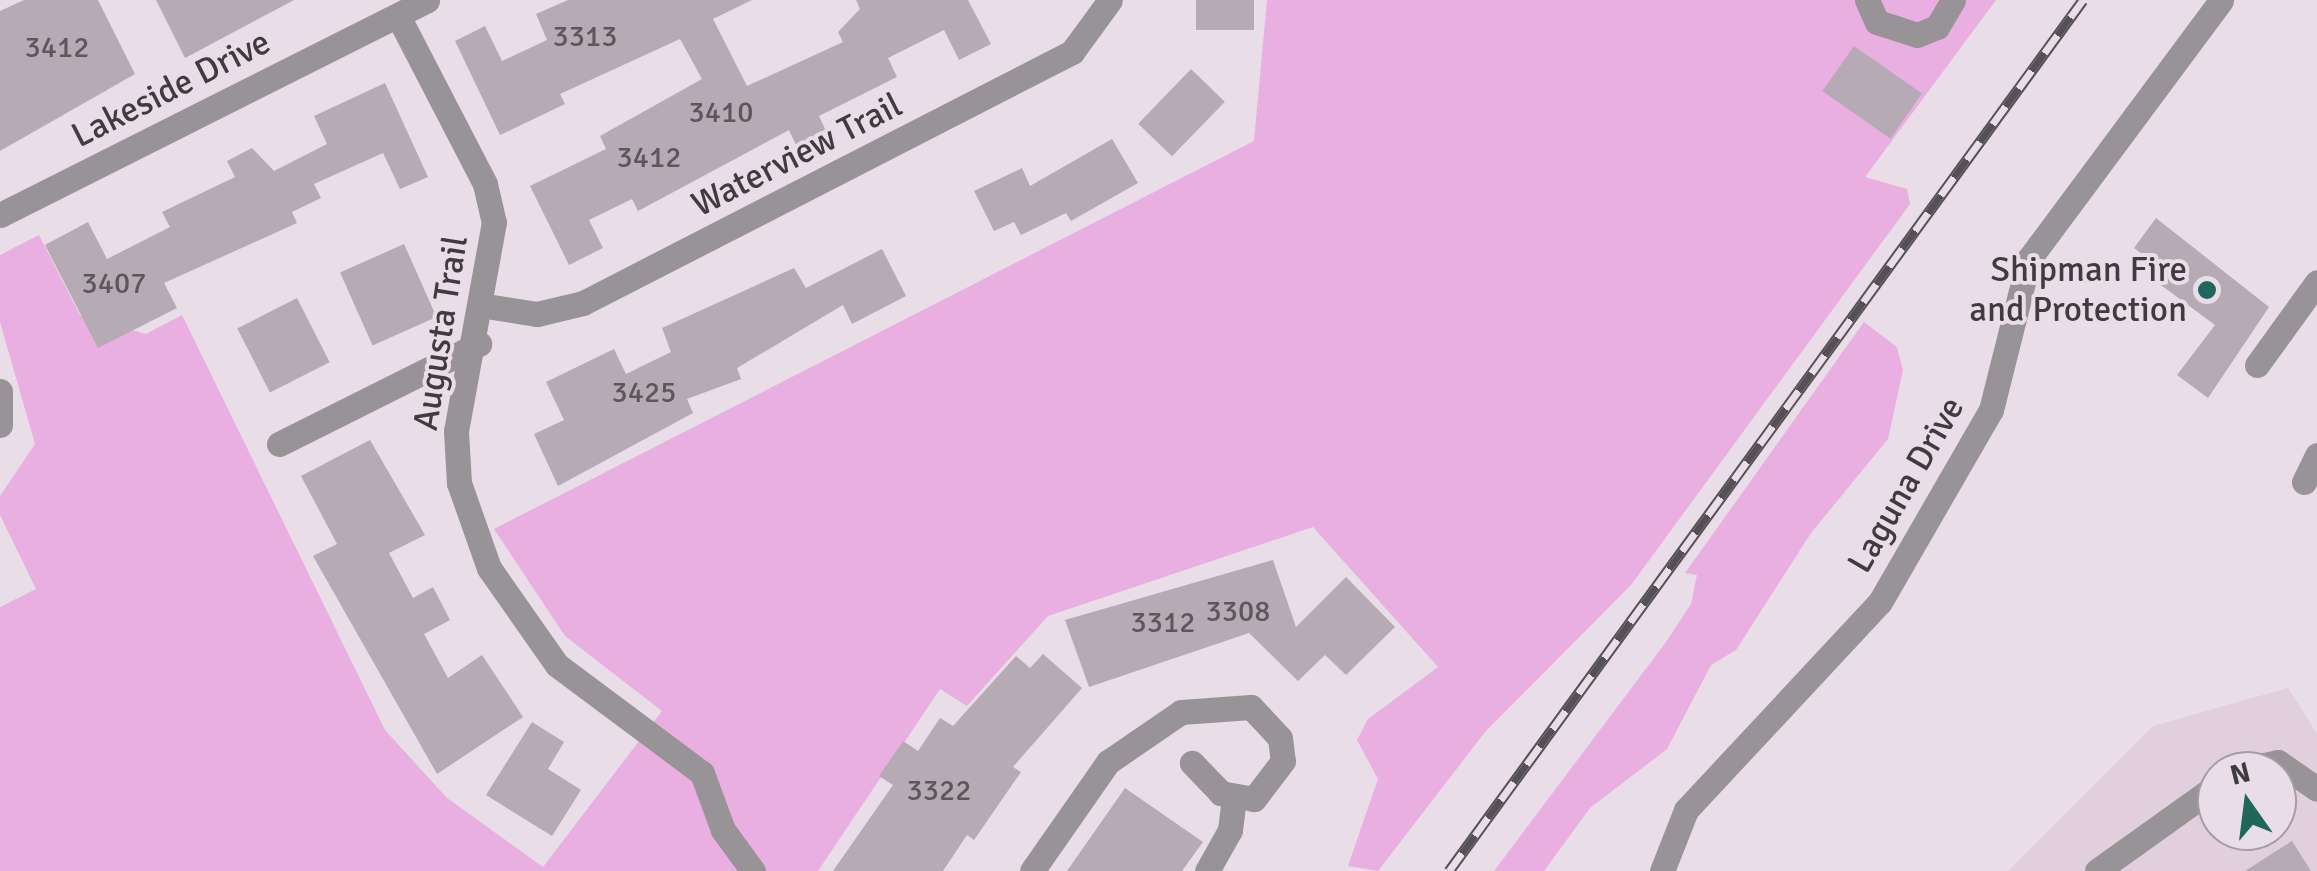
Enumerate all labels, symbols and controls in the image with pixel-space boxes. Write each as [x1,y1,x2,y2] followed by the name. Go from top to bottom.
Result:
[553,19,617,55] house number: 3313
[65,21,277,157] street label: Lakeside Drive
[25,30,89,66] house number: 3412
[685,84,909,226] street label: Waterview Trail
[689,95,753,131] house number: 3410
[617,140,681,176] house number: 3412
[405,233,477,433] street label: Augusta Trail
[1969,249,2187,331] place label: Shipman Fire and Protection
[82,266,146,302] house number: 3407
[2196,279,2218,301] marker: Shipman Fire and Protection
[612,375,676,411] house number: 3425
[1839,390,1973,580] street label: Laguna Drive
[1206,594,1270,630] house number: 3308
[1131,605,1195,641] house number: 3312
[2197,751,2297,851] north arrow
[2227,755,2254,793] text: N
[907,773,971,809] house number: 3322

